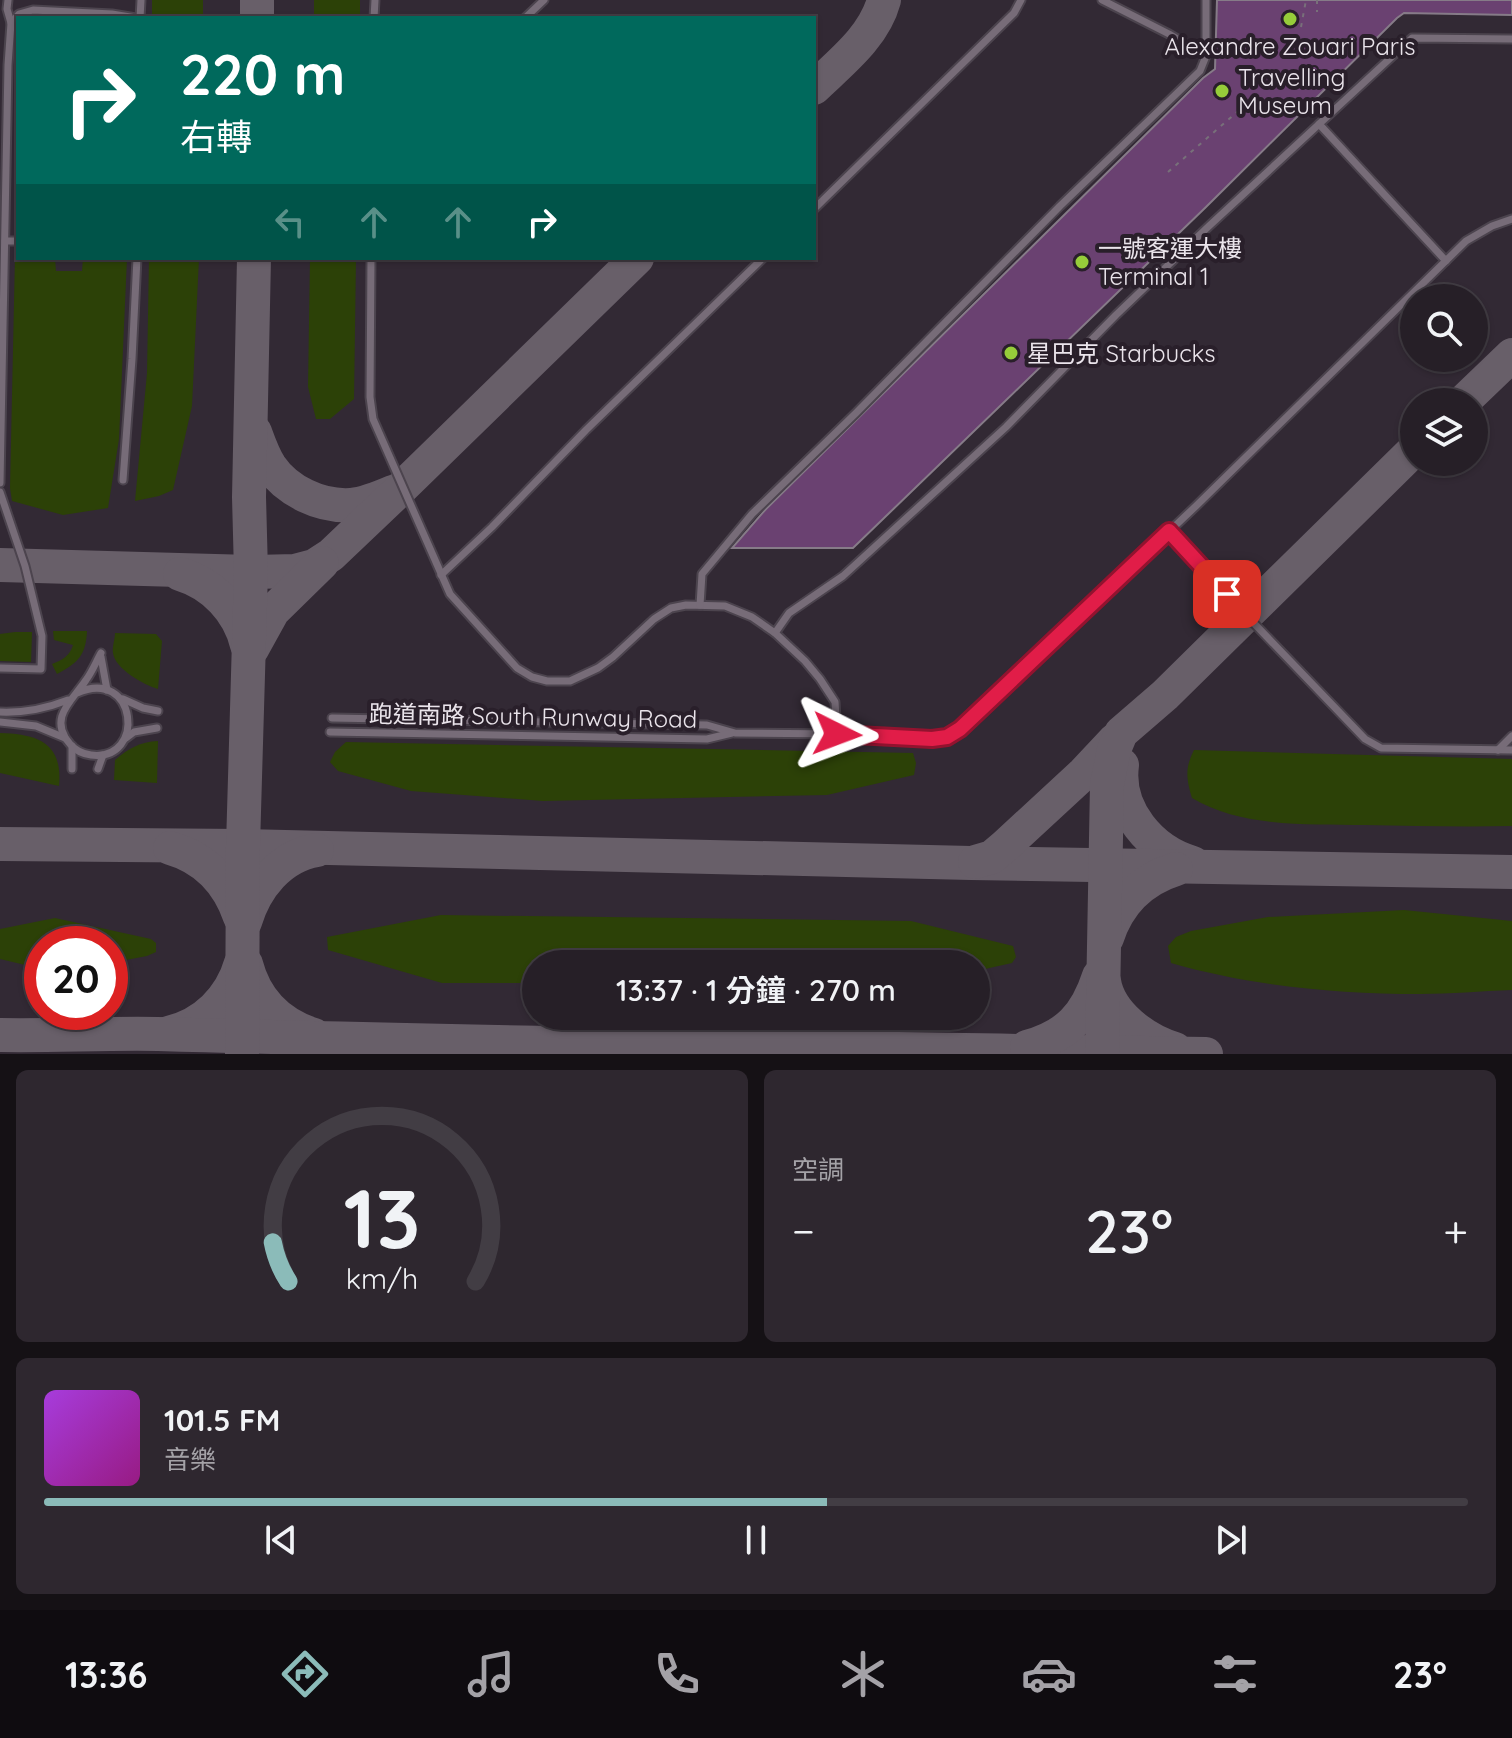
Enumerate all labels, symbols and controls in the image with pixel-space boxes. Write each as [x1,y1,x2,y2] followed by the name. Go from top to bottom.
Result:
[1281,10,1299,28] marker: Alexandre Zouari Paris
[1165,31,1415,61] place label: Alexandre Zouari Paris
[180,39,345,109] text: 220 m
[48,48,152,152] icon: right
[1238,62,1345,120] place label: Travelling Museum
[1213,82,1231,100] marker: Travelling Museum
[180,114,252,159] text: 右轉
[268,200,312,244] icon: left
[352,200,396,244] icon: ahead
[436,200,480,244] icon: ahead
[520,200,564,244] icon: right
[1098,233,1242,291] place label: 一號客運大樓 Terminal 1
[1073,253,1091,271] marker: 一號客運大樓 Terminal 1
[1400,284,1488,476] map controls
[1400,284,1488,372] button: search
[1027,338,1216,368] place label: 星巴克 Starbucks
[1002,344,1020,362] marker: 星巴克 Starbucks
[1400,388,1488,476] button: layers
[1193,560,1261,628] pin
[1205,572,1249,616] icon: arrive
[795,692,879,776] position arrow
[369,698,697,734] street label: 跑道南路 South Runway Road
[24,926,128,1030] speed limit sign: 20
[616,971,896,1009] text: 13:37 · 1 分鐘 · 270 m
[792,1153,844,1186] text: 空調
[343,1165,421,1269] text: 13
[1085,1193,1173,1268] text: 23°
[792,1203,815,1258] text: −
[1443,1203,1468,1258] text: +
[346,1260,418,1296] text: km/h
[164,1401,280,1439] text: 101.5 FM
[164,1443,216,1476] text: 音樂
[259,1518,303,1562] icon: previous
[734,1518,778,1562] icon: pause
[1209,1518,1253,1562] icon: next
[277,1646,333,1702] icon: directions
[463,1646,519,1702] icon: music
[649,1646,705,1702] icon: phone
[835,1646,891,1702] icon: climate
[1021,1646,1077,1702] icon: car
[1207,1646,1263,1702] icon: filters
[65,1652,147,1697] text: 13:36
[1393,1652,1447,1697] text: 23°

